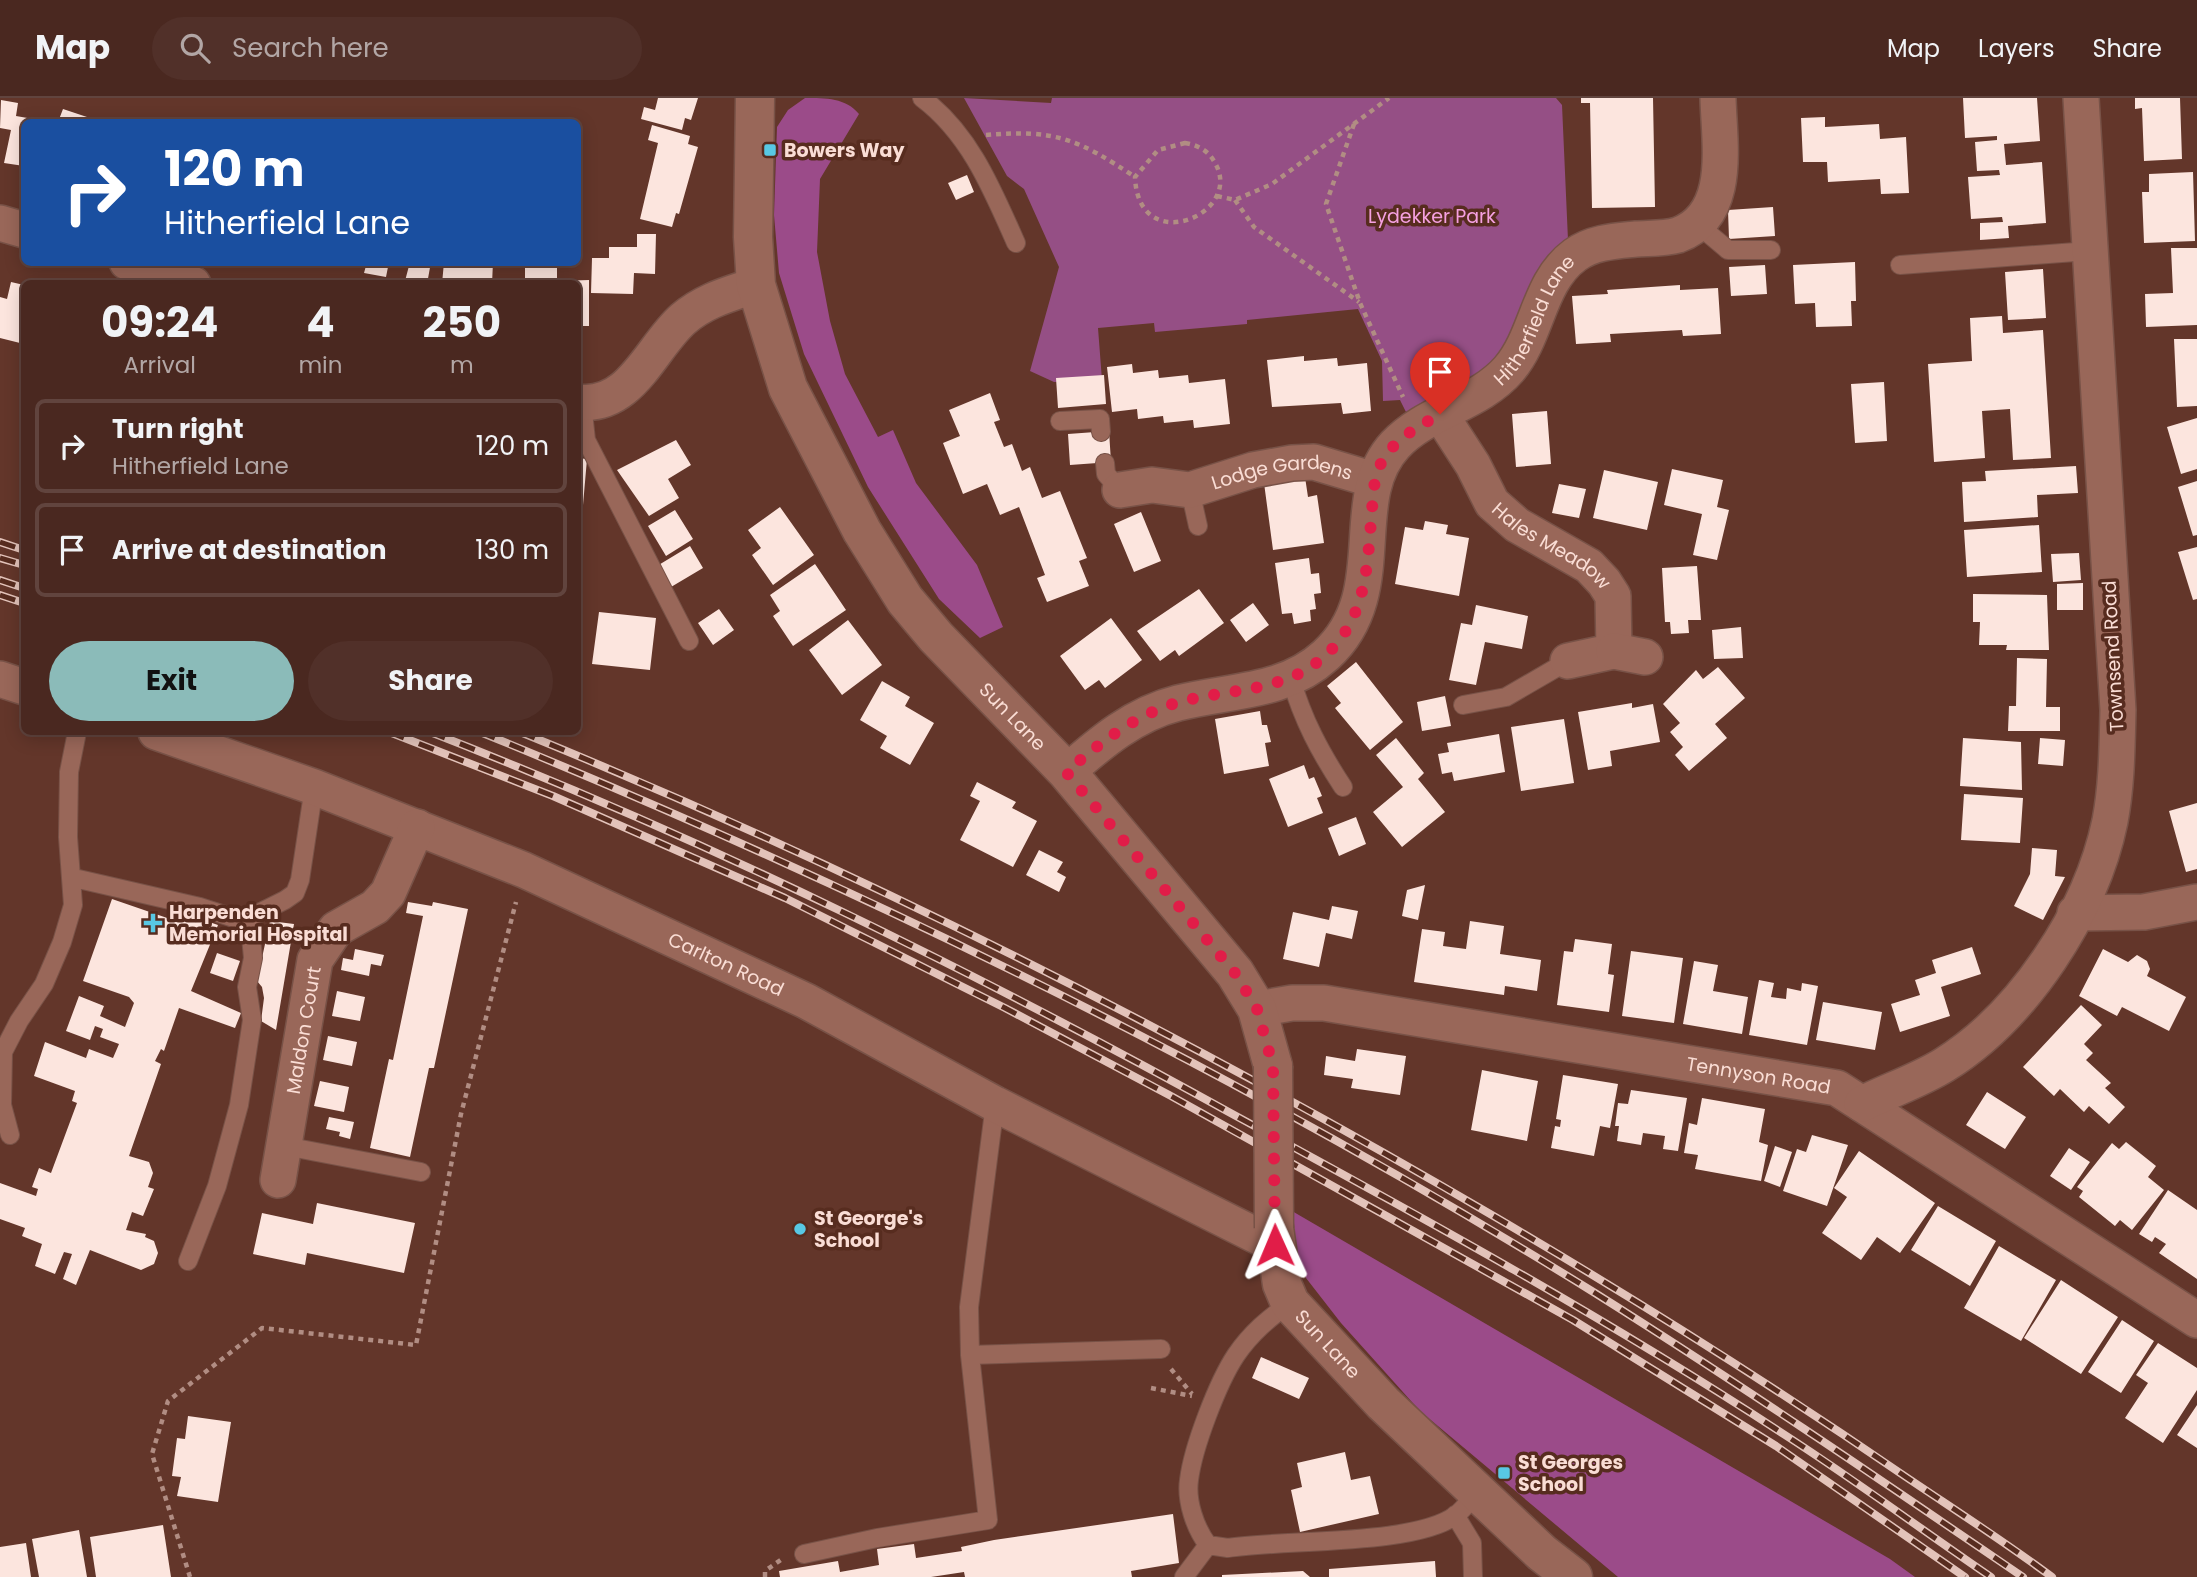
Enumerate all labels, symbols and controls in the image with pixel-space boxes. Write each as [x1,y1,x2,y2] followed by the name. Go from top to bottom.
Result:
[152,17,642,80] search box
[35,24,110,71] text: Map
[176,29,214,67] icon: search
[232,30,389,66] text: Search here
[1887,32,1940,65] text: Map
[1978,32,2054,65] text: Layers
[2092,32,2162,65] text: Share
[164,135,305,203] text: 120 m
[784,137,905,164] place label: Bowers Way
[762,142,778,158] marker: Bowers Way
[49,147,140,238] icon: right
[164,200,410,245] text: Hitherfield Lane
[1368,203,1496,230] park label: Lydekker Park
[1487,248,1581,391] street label: Hitherfield Lane
[101,293,218,352] text: 09:24
[306,293,335,352] text: 4
[422,293,501,352] text: 250
[1410,342,1470,414] pin
[123,349,196,381] text: Arrival
[298,349,342,381] text: min
[450,349,474,381] text: m
[1421,353,1459,391] icon: arrive
[112,411,244,447] text: Turn right
[53,427,91,465] icon: right
[476,428,549,464] text: 120 m
[1208,448,1356,496] street label: Lodge Gardens
[112,450,289,482] text: Hitherfield Lane
[1486,496,1618,595] street label: Hales Meadow
[53,531,91,569] icon: arrive
[112,532,387,568] text: Arrive at destination
[475,532,549,568] text: 130 m
[2096,580,2130,732] street label: Townsend Road
[49,641,294,721] button: Exit
[308,641,553,721] button: Share
[973,676,1052,756] street label: Sun Lane
[169,899,348,948] place label: Harpenden Memorial Hospital
[143,913,163,933] marker: Harpenden Memorial Hospital
[664,925,789,1003] street label: Carlton Road
[279,964,327,1096] street label: Maldon Court
[1684,1050,1833,1100] street label: Tennyson Road
[814,1205,923,1254] place label: St George's School
[1238,1208,1312,1282] position arrow
[792,1221,808,1237] marker: St George's School
[1289,1303,1367,1384] street label: Sun Lane
[1518,1449,1623,1498] place label: St Georges School
[1496,1465,1512,1481] marker: St Georges School

